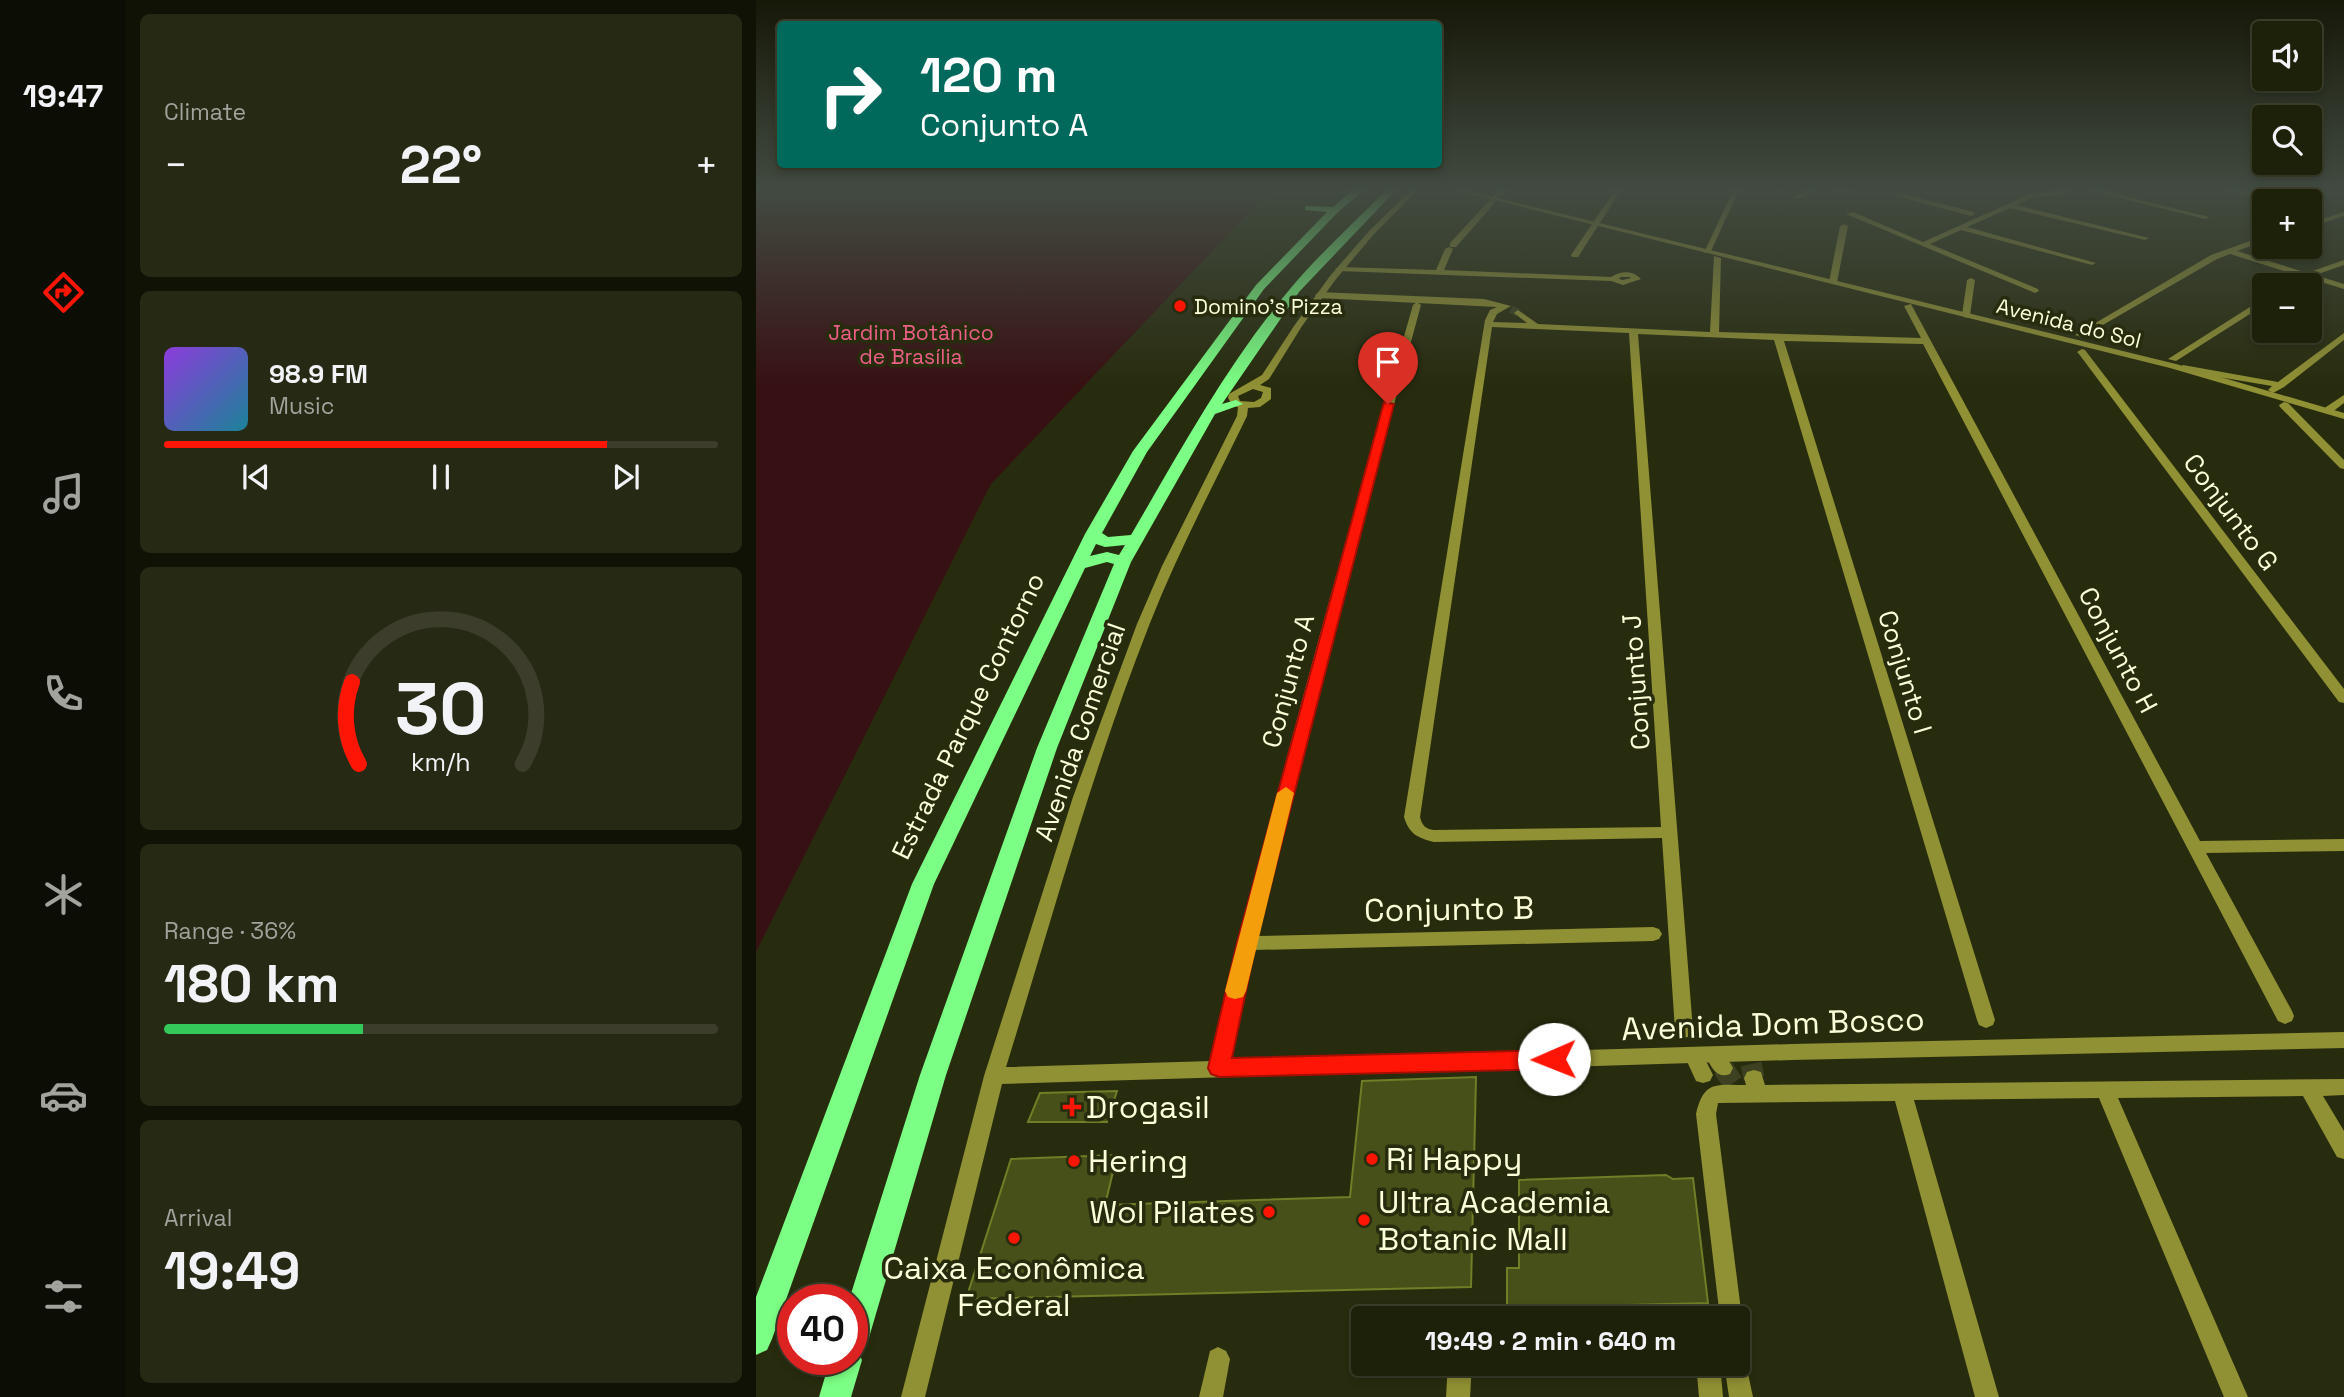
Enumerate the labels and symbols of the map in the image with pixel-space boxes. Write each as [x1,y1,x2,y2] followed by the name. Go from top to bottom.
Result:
[1994,292,2144,354] street label: Avenida do Sol
[1194,293,1343,320] place label: Domino's Pizza
[1172,298,1188,314] marker: Domino's Pizza
[828,319,994,370] park label: Jardim Botânico de Brasília
[1358,332,1418,404] pin
[2176,447,2286,577] street label: Conjunto G
[884,567,1052,865] street label: Estrada Parque Contorno
[2071,581,2165,719] street label: Conjunto H
[1870,606,1940,738] street label: Conjunto I
[1254,610,1322,752] street label: Conjunto A
[1614,613,1658,751] street label: Conjunto J
[1027,618,1133,846] street label: Avenida Comercial
[1364,888,1534,930] street label: Conjunto B
[1621,999,1925,1049] street label: Avenida Dom Bosco
[1517,1022,1591,1096] position arrow
[1086,1087,1210,1127] place label: Drogasil
[1064,1099,1080,1115] marker: Drogasil
[1386,1139,1522,1179] place label: Ri Happy
[1088,1141,1188,1181] place label: Hering
[1364,1151,1380,1167] marker: Ri Happy
[1066,1153,1082,1169] marker: Hering
[1378,1182,1610,1259] place label: Ultra Academia Botanic Mall
[1089,1192,1255,1232] place label: Wol Pilates
[1261,1204,1277,1220] marker: Wol Pilates
[1356,1212,1372,1228] marker: Ultra Academia Botanic Mall
[1006,1230,1022,1246] marker: Caixa Econômica Federal
[883,1248,1145,1325] place label: Caixa Econômica Federal
[777,1284,868,1375] speed limit sign: 40

